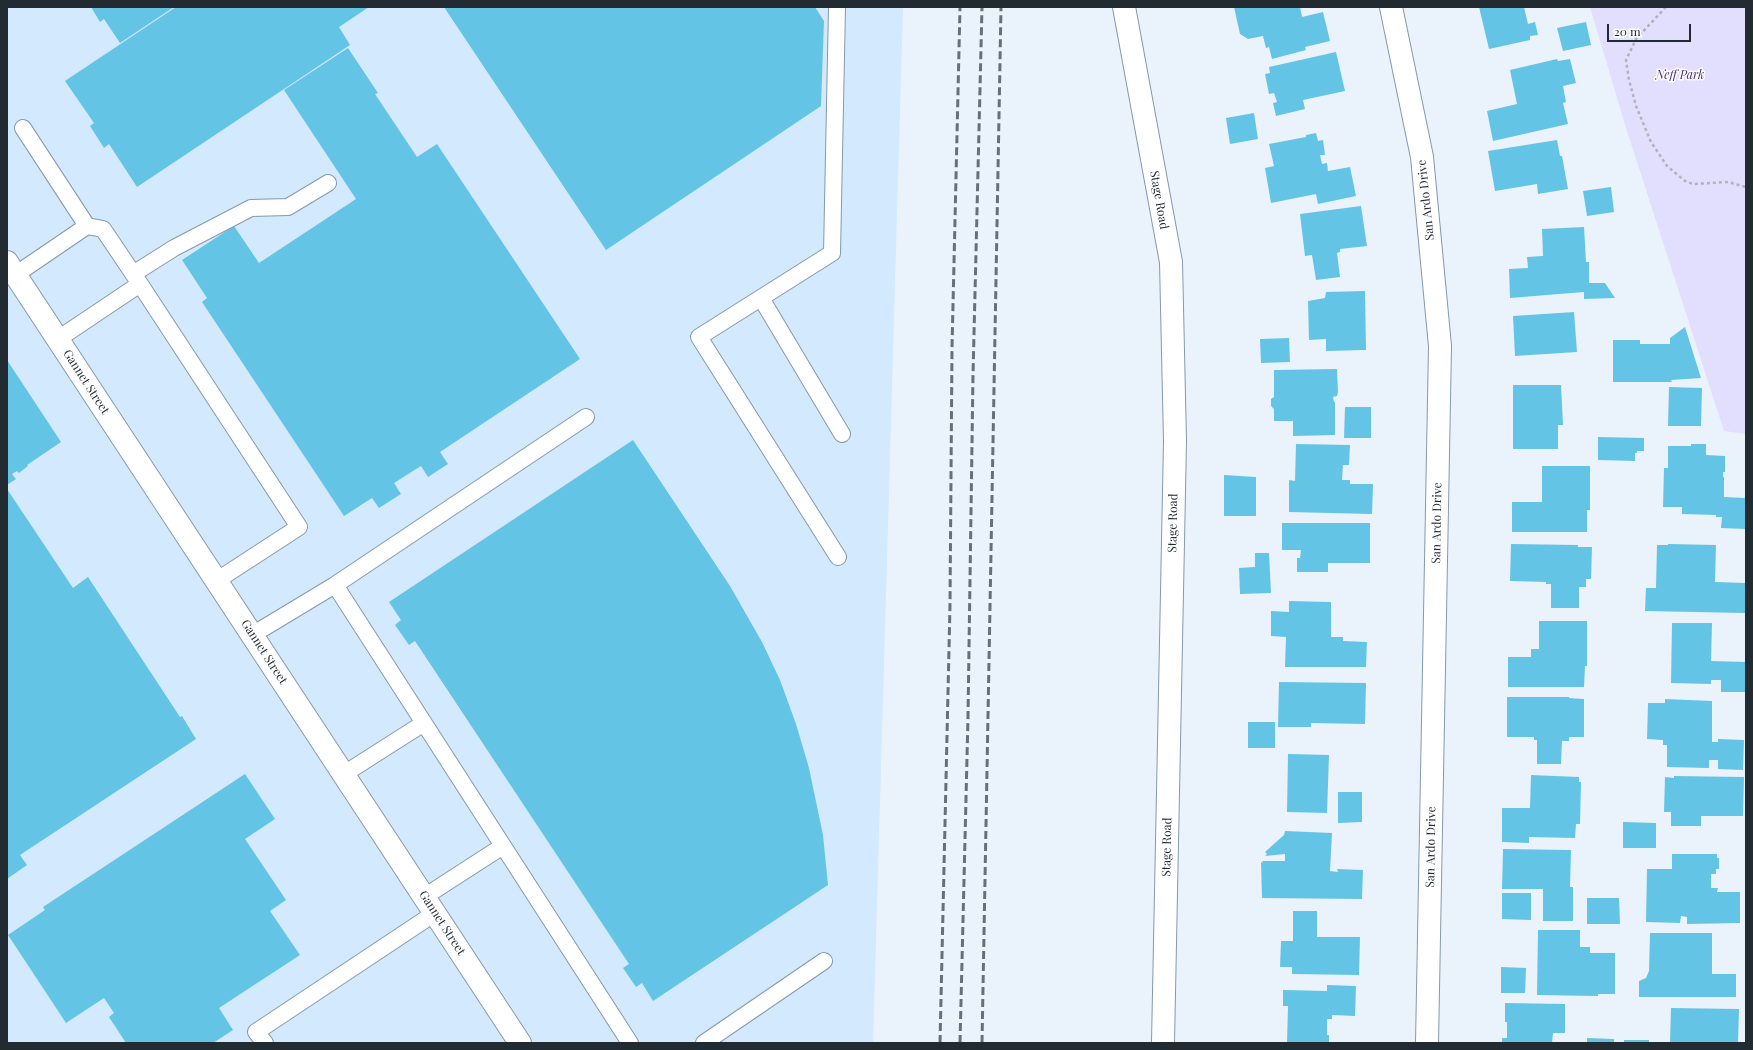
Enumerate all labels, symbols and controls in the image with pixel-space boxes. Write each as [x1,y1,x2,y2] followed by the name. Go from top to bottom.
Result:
[1609,16,1693,42] scale bar
[1614,23,1641,39] text: 20 m
[1656,68,1704,82] park label: Neff Park
[1415,159,1437,241] street label: San Ardo Drive
[1147,170,1171,230] street label: Stage Road
[60,347,112,417] street label: Gannet Street
[1429,482,1445,564] street label: San Ardo Drive
[1165,493,1181,553] street label: Stage Road
[238,617,290,687] street label: Gannet Street
[1423,806,1439,888] street label: San Ardo Drive
[1159,817,1175,877] street label: Stage Road
[416,888,468,958] street label: Gannet Street

